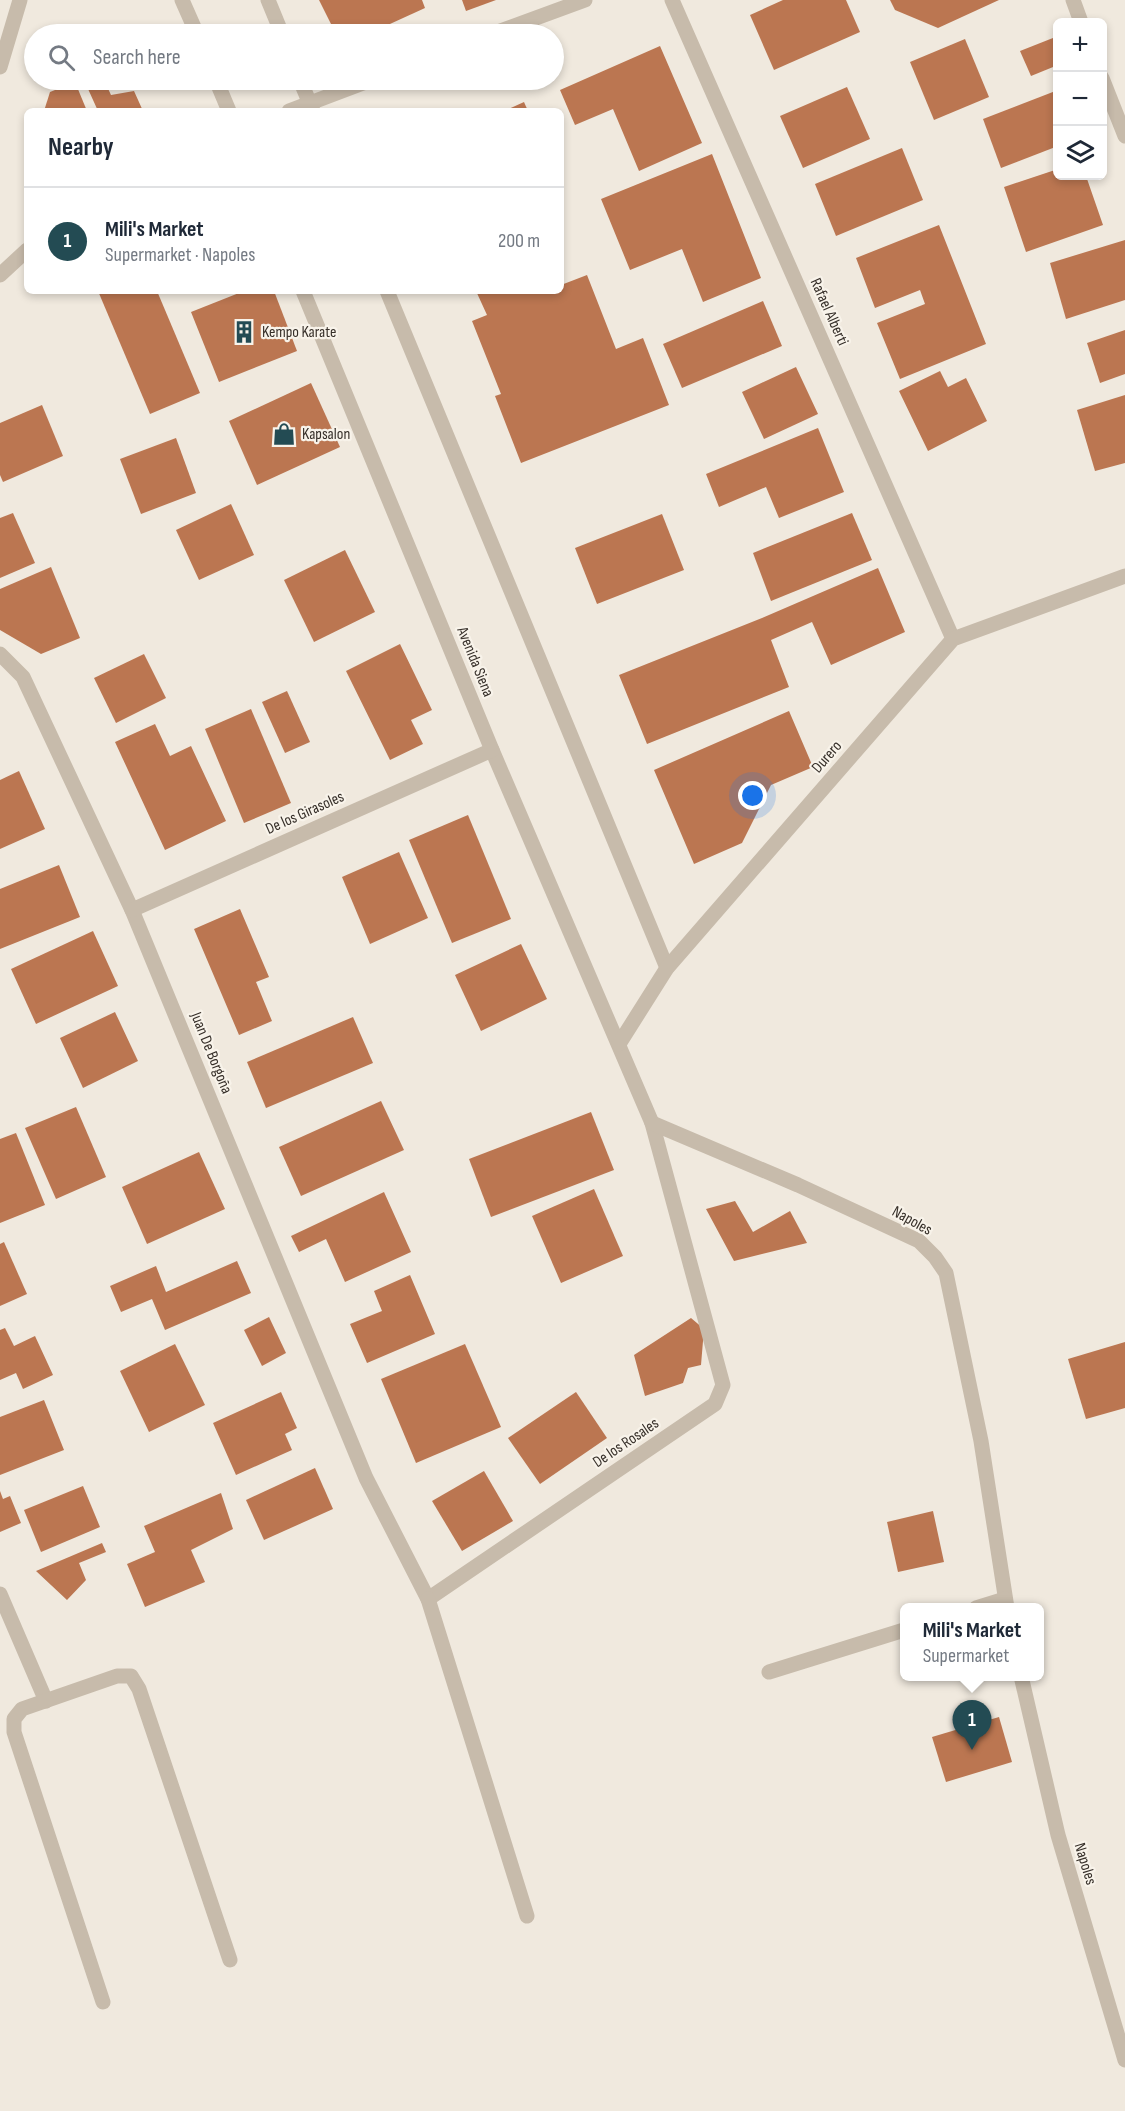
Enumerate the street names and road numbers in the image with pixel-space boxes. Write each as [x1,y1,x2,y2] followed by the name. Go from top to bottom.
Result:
[806,275,852,349] street label: Rafael Alberti
[452,623,498,700] street label: Avenida Siena
[808,737,846,777] street label: Durero
[263,787,347,839] street label: De los Girasoles
[186,1009,236,1097] street label: Juan De Borgoña
[889,1202,936,1240] street label: Napoles
[589,1414,663,1472] street label: De los Rosales
[1070,1841,1100,1887] street label: Napoles

